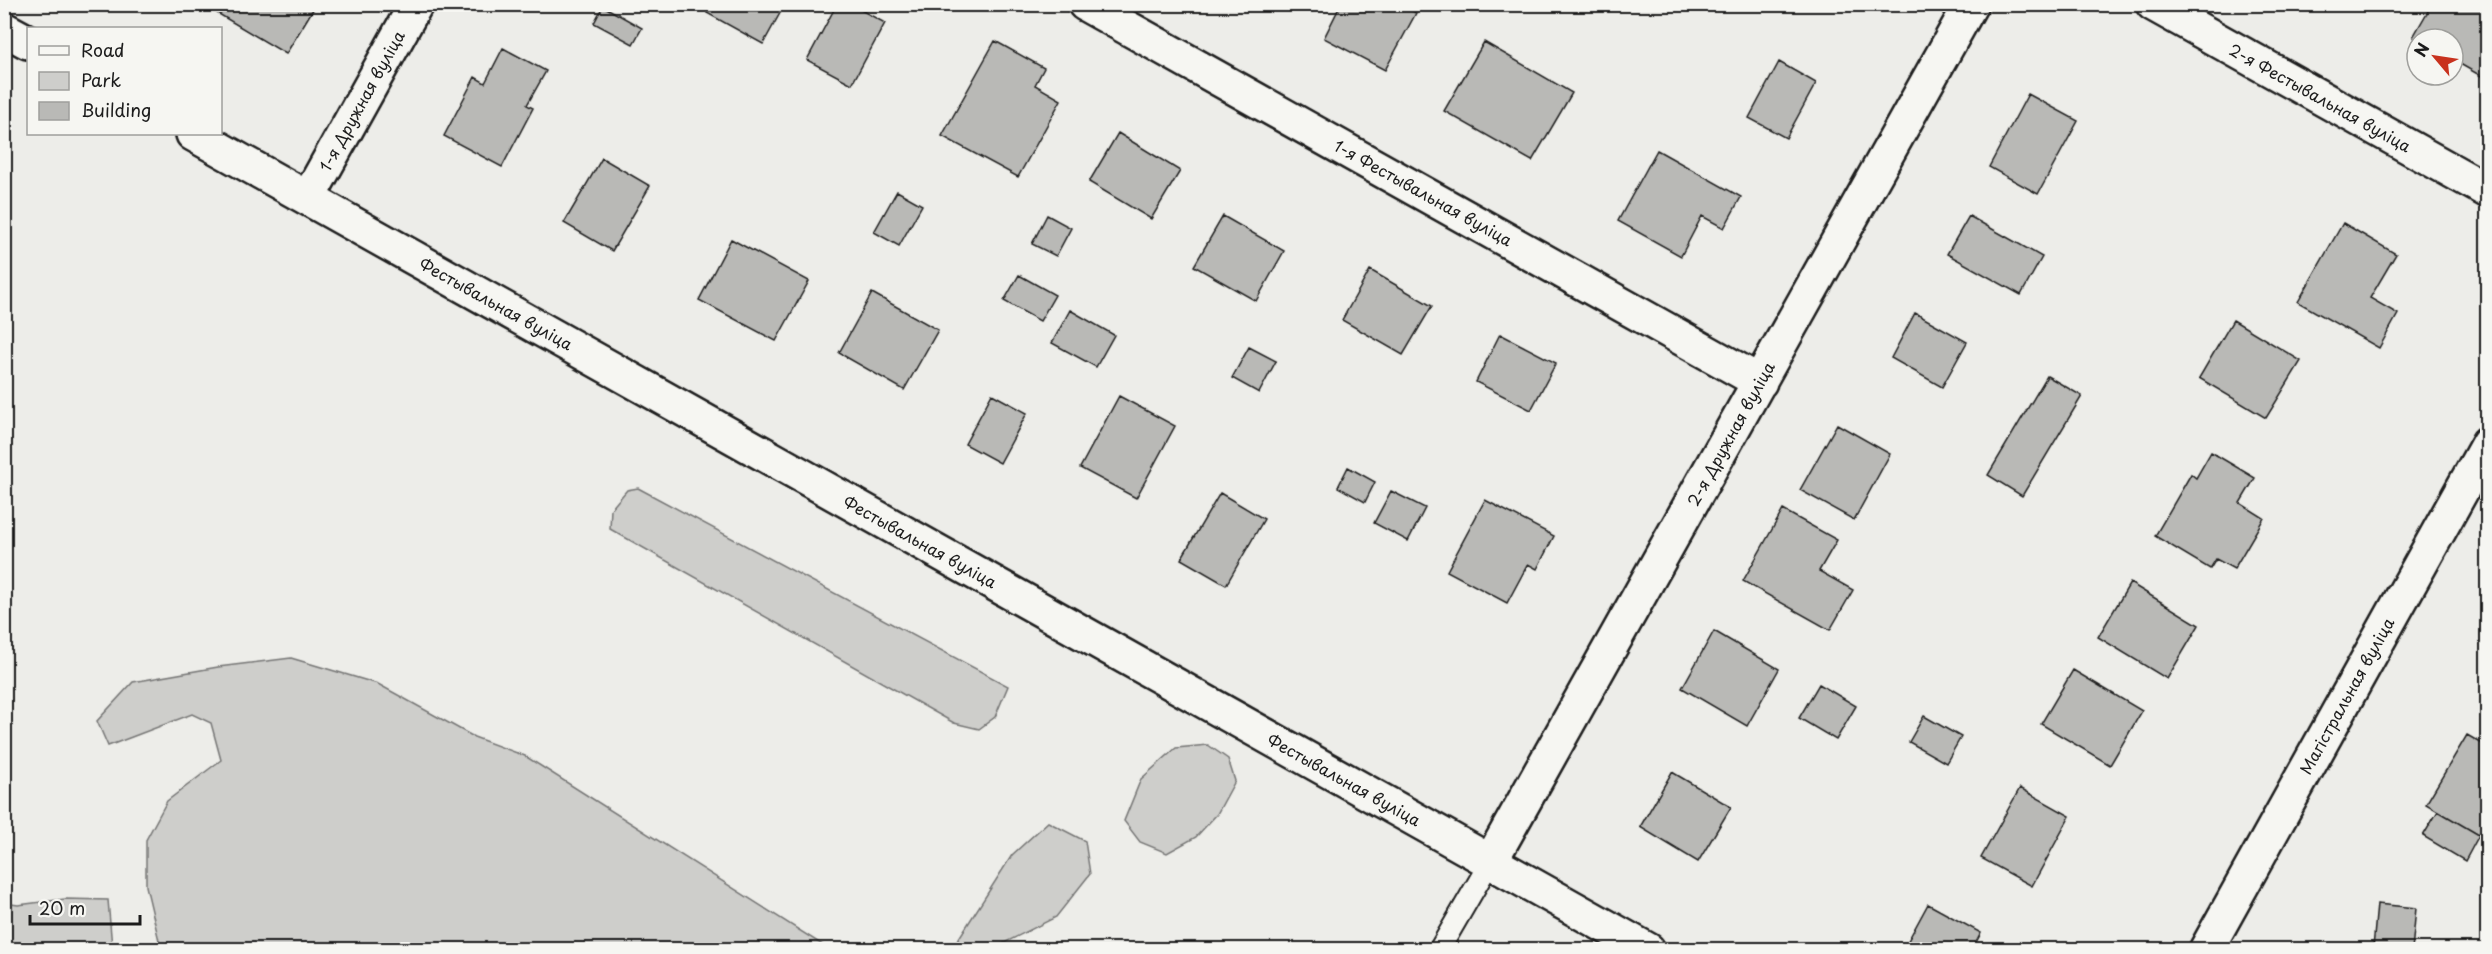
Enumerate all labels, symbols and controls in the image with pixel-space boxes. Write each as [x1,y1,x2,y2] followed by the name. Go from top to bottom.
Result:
[312,25,410,175] street label: 1-я Дружная вуліца
[27,27,222,135] legend
[2405,27,2465,87] north arrow
[81,36,125,63] text: Road
[2225,37,2416,157] street label: 2-я Фестывальная вуліца
[2407,38,2435,61] text: N
[81,66,121,93] text: Park
[81,96,151,123] text: Building
[1330,133,1517,251] street label: 1-я Фестывальная вуліца
[415,251,578,355] street label: Фестывальная вуліца
[1680,357,1780,510] street label: 2-я Дружная вуліца
[839,489,1002,593] street label: Фестывальная вуліца
[2293,613,2399,778] street label: Магістральная вуліца
[1263,727,1426,831] street label: Фестывальная вуліца
[30,888,140,926] scale bar
[39,894,85,921] text: 20 m

